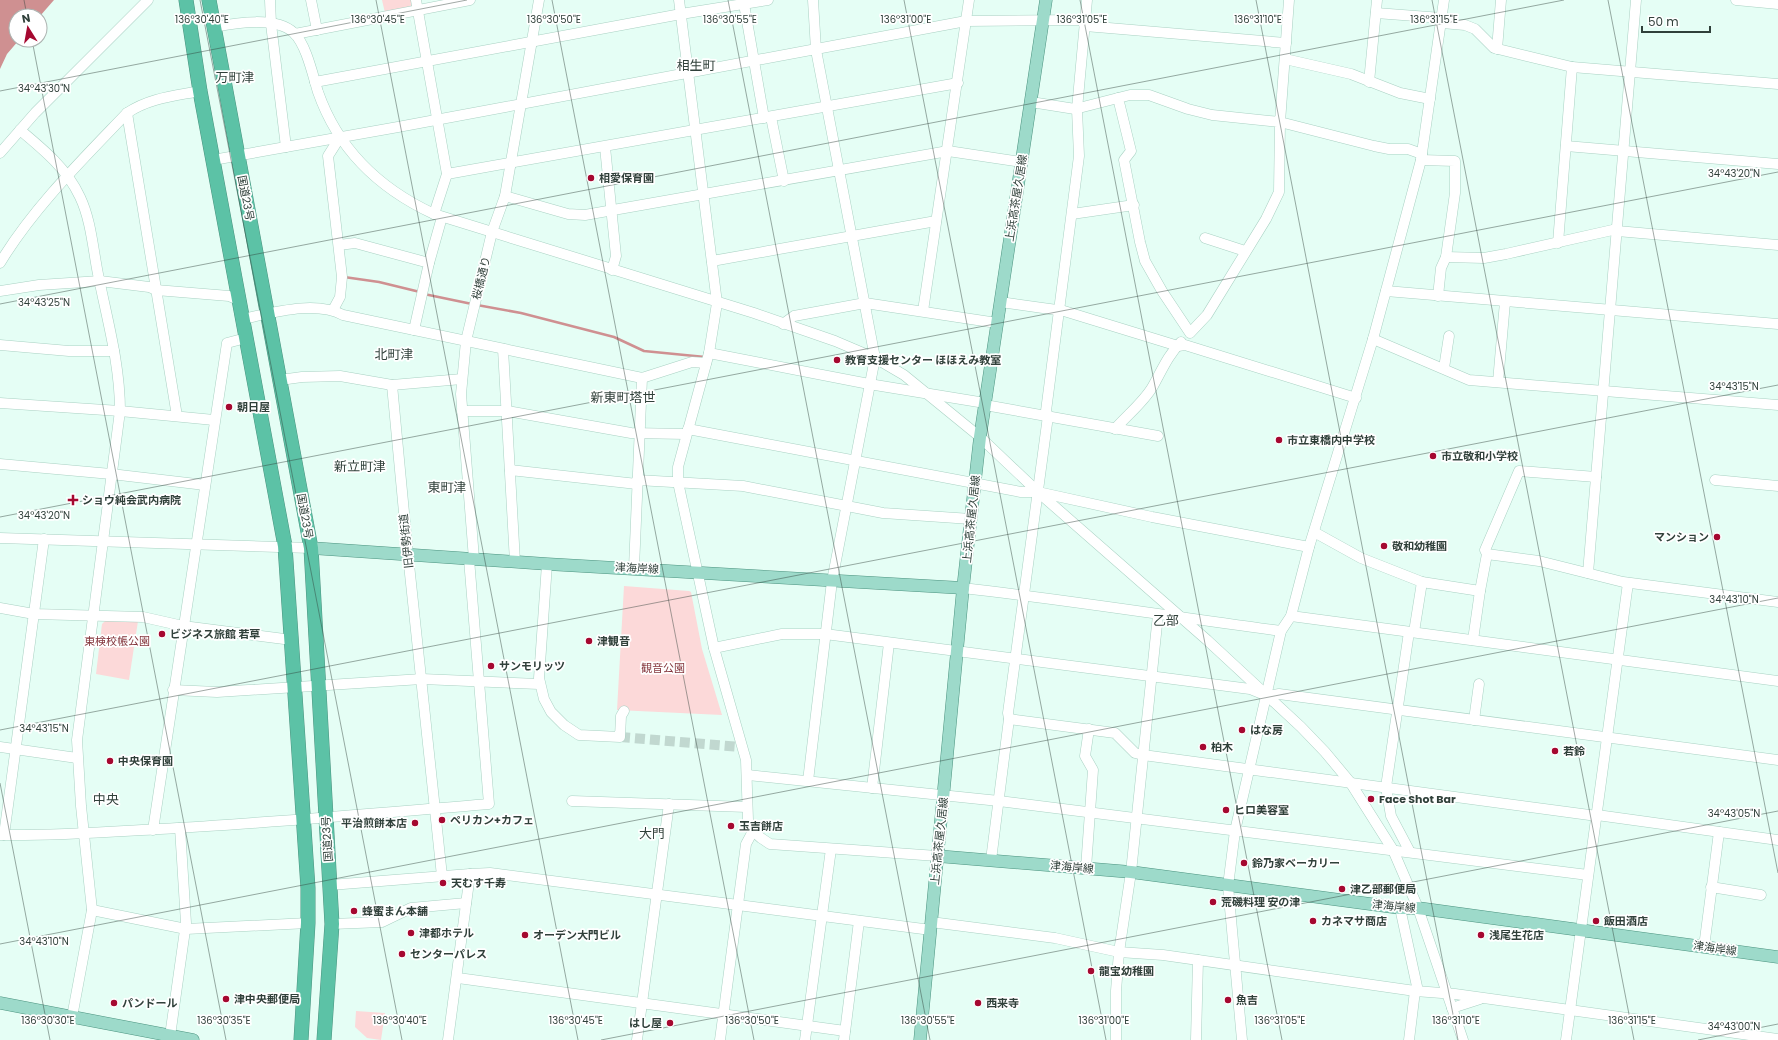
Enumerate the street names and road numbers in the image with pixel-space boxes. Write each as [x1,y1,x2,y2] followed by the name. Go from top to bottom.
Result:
[1001,153,1031,243] street label: 上浜高茶屋久居線
[234,174,258,222] street label: 国道23号
[468,255,494,301] street label: 桜橋通り
[958,474,984,564] street label: 上浜高茶屋久居線
[293,492,317,540] street label: 国道23号
[395,513,417,569] street label: 旧伊勢街道
[615,559,659,577] street label: 津海岸線
[926,796,952,886] street label: 上浜高茶屋久居線
[317,816,337,862] street label: 国道23号
[1049,857,1095,877] street label: 津海岸線
[1371,896,1417,916] street label: 津海岸線
[1692,937,1738,959] street label: 津海岸線

